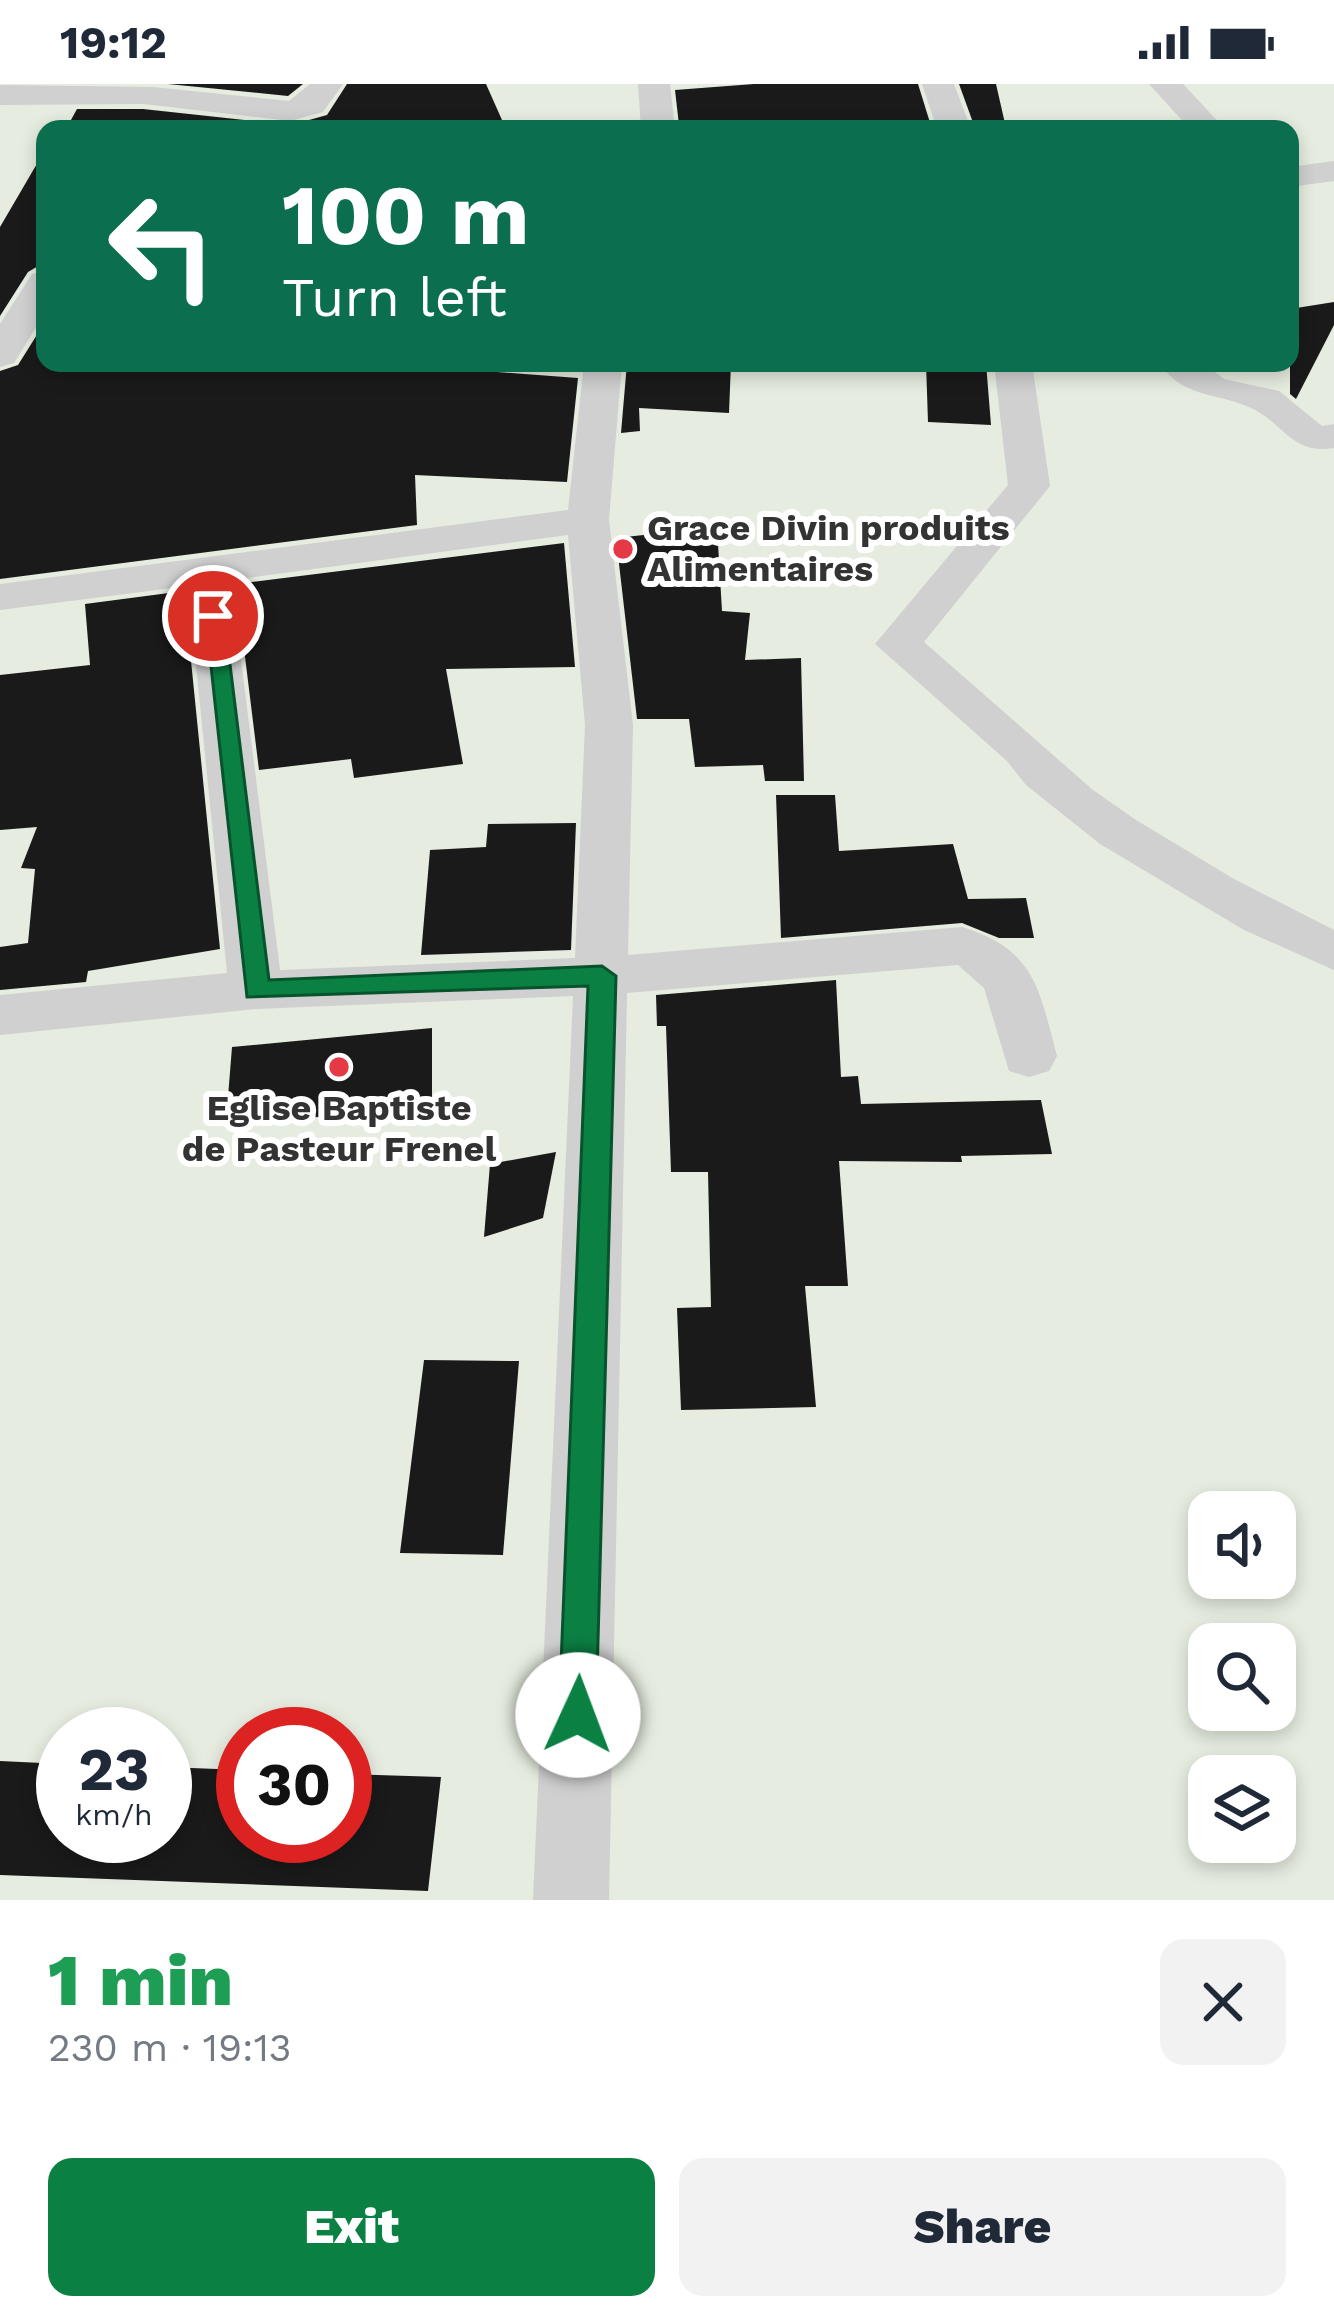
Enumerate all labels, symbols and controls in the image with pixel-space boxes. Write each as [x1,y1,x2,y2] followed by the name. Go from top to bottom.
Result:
[60,16,167,69] text: 19:12
[282,166,529,264] text: 100 m
[84,168,240,324] icon: left
[282,266,507,329] text: Turn left
[647,507,1010,590] place label: Grace Divin produits Alimentaires
[610,536,636,562] marker: Grace Divin produits Alimentaires
[162,565,264,667] pin
[180,583,246,649] icon: arrive
[326,1054,352,1080] marker: Eglise Baptiste de Pasteur Frenel
[182,1087,496,1170] place label: Eglise Baptiste de Pasteur Frenel
[1188,1491,1296,1863] map controls
[1188,1491,1296,1599] button: sound
[1188,1623,1296,1731] button: search
[515,1652,641,1778] position arrow
[216,1707,372,1863] speed limit sign: 30
[78,1734,150,1805] text: 23
[1188,1755,1296,1863] button: layers
[75,1797,153,1832] text: km/h
[48,1938,233,2022] text: 1 min
[1160,1939,1286,2065] button: close
[48,2025,292,2070] text: 230 m · 19:13
[48,2158,655,2296] button: Exit
[679,2158,1286,2296] button: Share

